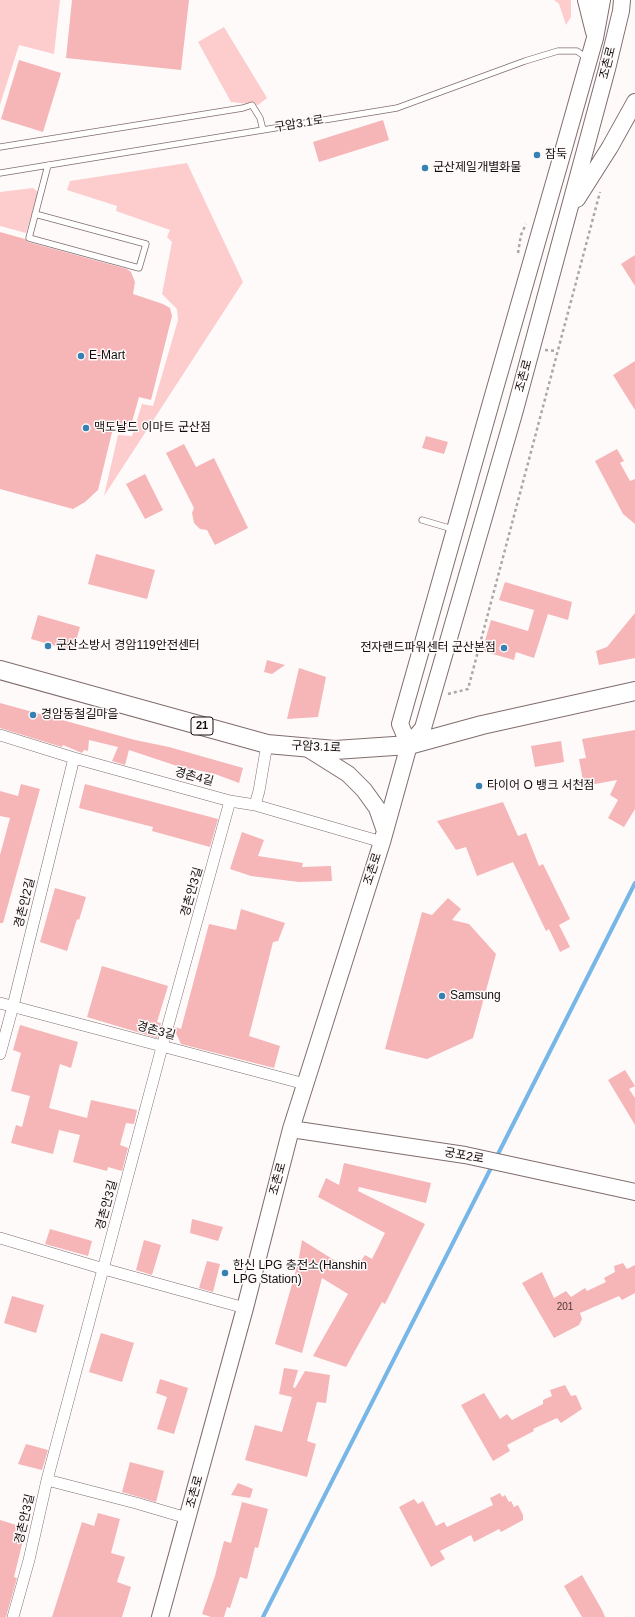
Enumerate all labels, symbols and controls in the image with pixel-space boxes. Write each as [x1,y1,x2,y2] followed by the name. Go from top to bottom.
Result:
[597,45,619,81] street label: 조촌로
[273,113,325,135] street label: 구암3.1로
[545,148,567,162] place label: 잠둑
[532,150,542,160] marker: 잠둑
[433,161,521,175] place label: 군산제일개별화물
[420,163,430,173] marker: 군산제일개별화물
[89,349,125,363] place label: E-Mart
[76,351,86,361] marker: E-Mart
[513,358,535,394] street label: 조촌로
[94,421,211,435] place label: 맥도날드 이마트 군산점
[81,423,91,433] marker: 맥도날드 이마트 군산점
[56,639,200,653] place label: 군산소방서 경암119안전센터
[43,641,53,651] marker: 군산소방서 경암119안전센터
[360,641,496,655] place label: 전자랜드파워센터 군산본점
[499,643,509,653] marker: 전자랜드파워센터 군산본점
[41,708,118,722] place label: 경암동철길마을
[28,710,38,720] marker: 경암동철길마을
[191,717,213,735] road number: 21
[291,739,341,755] street label: 구암3.1로
[173,765,215,789] street label: 경촌4길
[487,779,595,793] place label: 타이어 O 뱅크 서천점
[474,781,484,791] marker: 타이어 O 뱅크 서천점
[361,851,385,887] street label: 조촌로
[178,866,206,918] street label: 경촌안3길
[12,877,38,929] street label: 경촌안2길
[450,989,501,1003] place label: Samsung
[437,991,447,1001] marker: Samsung
[135,1019,177,1043] street label: 경촌3길
[443,1145,485,1167] street label: 궁포2로
[267,1161,289,1197] street label: 조촌로
[93,1179,121,1231] street label: 경촌안3길
[233,1259,367,1287] place label: 한신 LPG 충전소(Hanshin LPG Station)
[220,1268,230,1278] marker: 한신 LPG 충전소(Hanshin LPG Station)
[557,1301,573,1313] house number: 201
[184,1474,206,1510] street label: 조촌로
[12,1493,38,1545] street label: 경촌안3길

